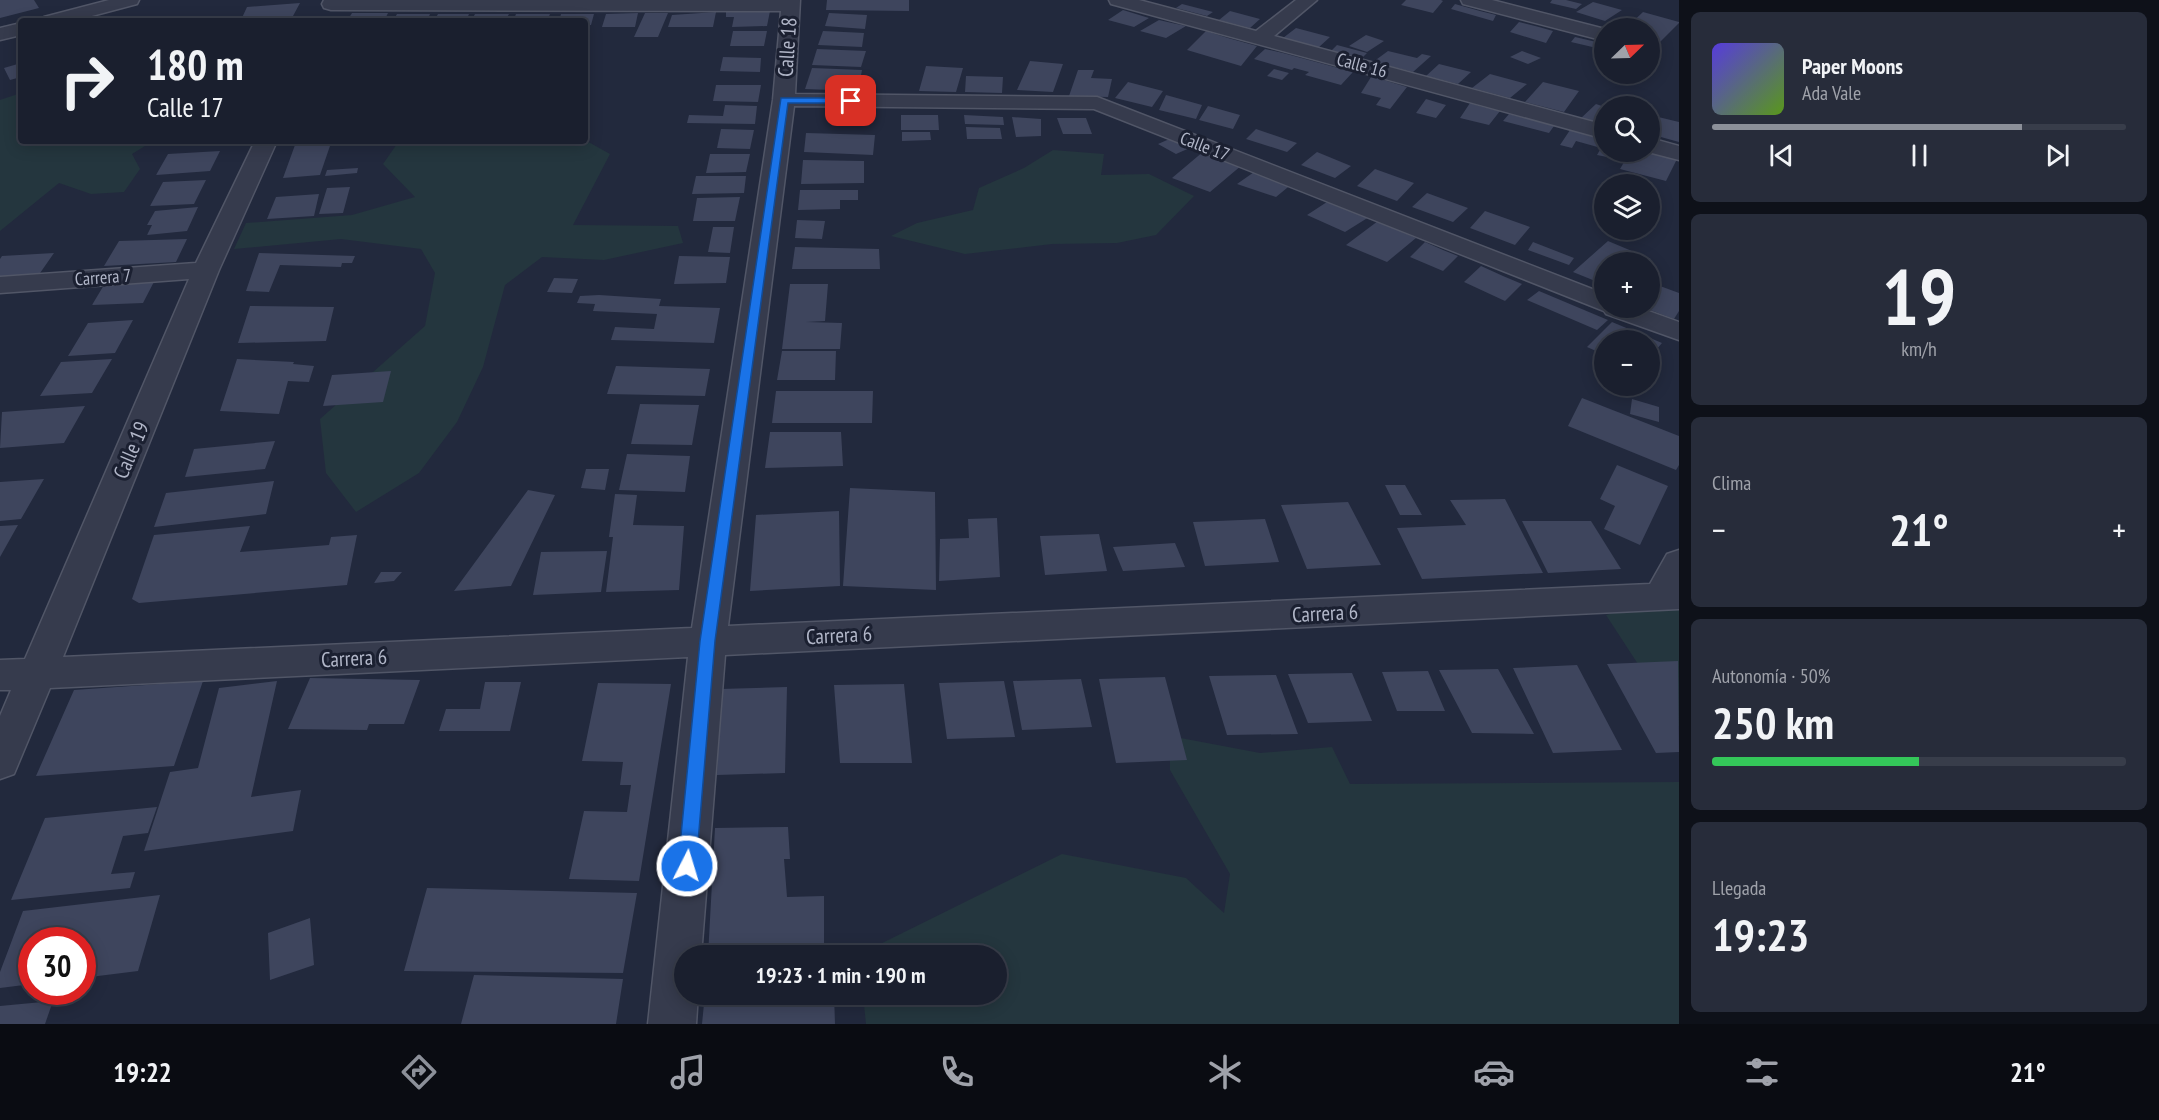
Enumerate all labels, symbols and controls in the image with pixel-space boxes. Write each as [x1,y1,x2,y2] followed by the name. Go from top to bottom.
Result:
[771,16,803,78] street label: Calle 18
[1594,18,1660,84] north arrow
[1594,18,1660,396] map controls
[147,37,244,92] text: 180 m
[48,42,126,120] icon: right
[1334,47,1390,83] street label: Calle 16
[1802,52,1903,80] text: Paper Moons
[825,75,876,126] pin
[1802,80,1861,106] text: Ada Vale
[834,84,867,117] icon: arrive
[147,90,224,124] text: Calle 17
[1594,96,1660,162] button: search
[1177,126,1233,166] street label: Calle 17
[1765,139,1798,172] icon: previous
[1903,139,1936,172] icon: pause
[2041,139,2074,172] icon: next
[1594,174,1660,240] button: layers
[1882,246,1956,347] text: 19
[1594,252,1660,318] button: +
[74,264,132,290] street label: Carrera 7
[1594,330,1660,396] button: −
[1901,336,1937,362] text: km/h
[107,417,155,483] street label: Calle 19
[1712,470,1751,496] text: Clima
[1889,500,1949,558] text: 21°
[1712,508,1726,551] text: −
[2112,508,2126,551] text: +
[1291,598,1359,628] street label: Carrera 6
[805,620,873,650] street label: Carrera 6
[320,643,388,673] street label: Carrera 6
[1712,663,1830,689] text: Autonomía · 50%
[1712,693,1834,751] text: 250 km
[655,834,719,898] position arrow
[1712,875,1766,901] text: Llegada
[1712,905,1809,963] text: 19:23
[18,927,96,1005] speed limit sign: 30
[755,961,926,989] text: 19:23 · 1 min · 190 m
[398,1051,440,1093] icon: directions
[667,1051,709,1093] icon: music
[936,1051,978,1093] icon: phone
[1204,1051,1246,1093] icon: climate
[1473,1051,1515,1093] icon: car
[1741,1051,1783,1093] icon: filters
[113,1055,172,1089] text: 19:22
[2010,1055,2046,1089] text: 21°

